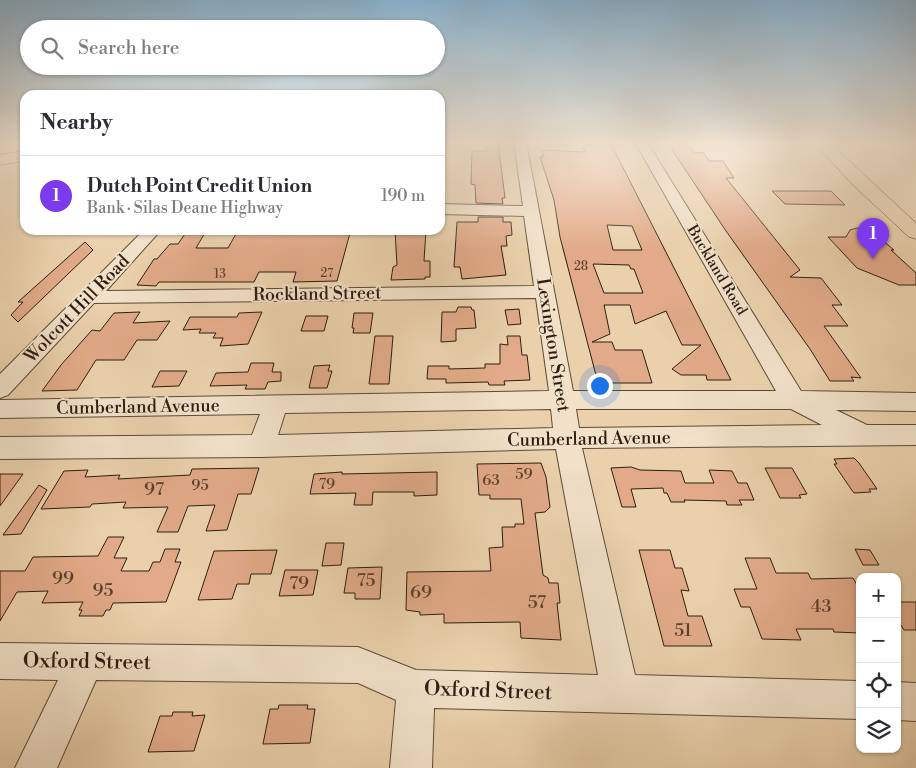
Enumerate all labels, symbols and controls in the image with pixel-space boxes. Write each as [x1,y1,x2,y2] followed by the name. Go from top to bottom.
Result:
[20,20,445,75] search box
[38,34,66,62] icon: search
[78,36,179,60] text: Search here
[40,110,113,136] text: Nearby
[87,174,312,198] text: Dutch Point Credit Union
[52,186,60,206] text: 1
[381,186,425,206] text: 190 m
[87,198,283,218] text: Bank · Silas Deane Highway
[857,218,889,259] pin: 1
[682,221,752,319] street label: Buckland Road
[19,249,135,369] street label: Wolcott Hill Road
[574,259,588,274] house number: 28
[321,266,333,281] house number: 27
[214,267,226,282] house number: 13
[531,276,575,414] street label: Lexington Street
[252,281,382,307] street label: Rockland Street
[587,373,613,399] your location
[56,394,220,420] street label: Cumberland Avenue
[507,426,671,452] street label: Cumberland Avenue
[515,465,533,484] house number: 59
[482,471,500,490] house number: 63
[319,475,335,494] house number: 79
[191,476,209,495] house number: 95
[144,478,164,501] house number: 97
[52,567,74,590] house number: 99
[357,569,375,592] house number: 75
[289,572,309,595] house number: 79
[856,573,901,753] map controls
[856,573,901,618] button: +
[93,579,113,602] house number: 95
[410,581,432,604] house number: 69
[528,591,546,614] house number: 57
[811,595,831,618] house number: 43
[856,618,901,663] button: −
[674,619,692,642] house number: 51
[23,648,152,676] street label: Oxford Street
[856,663,901,708] button: locate
[423,676,553,706] street label: Oxford Street
[856,708,901,753] button: layers

